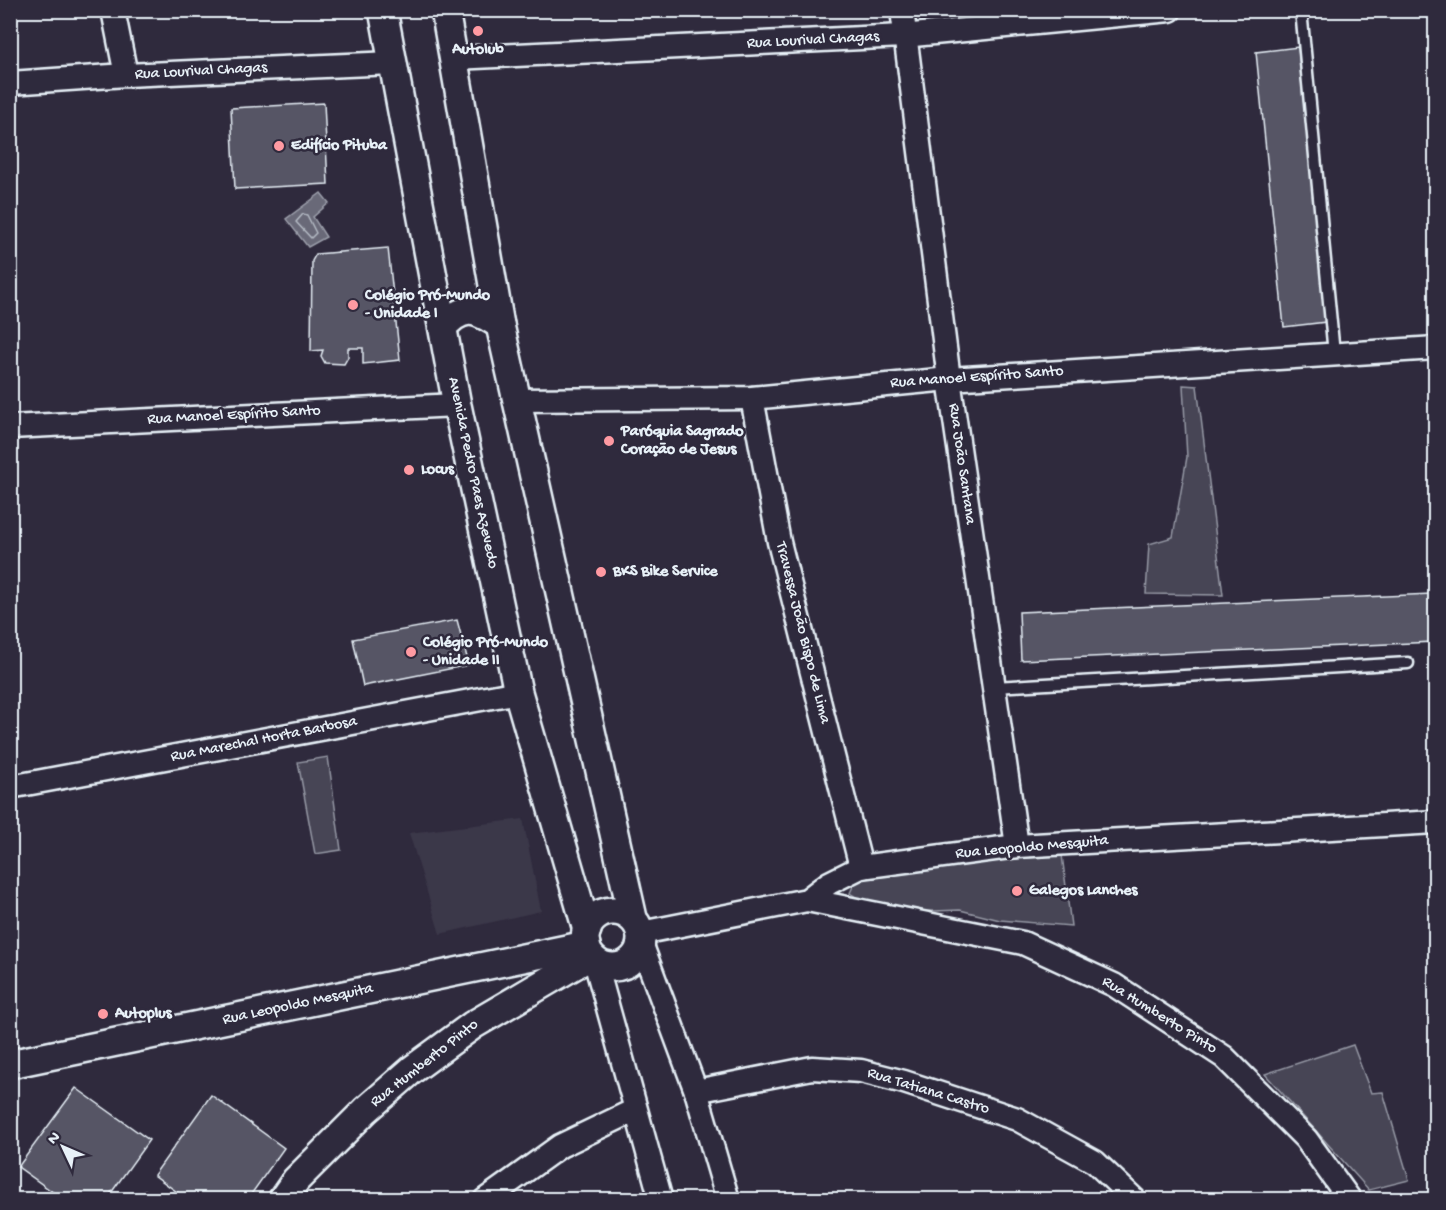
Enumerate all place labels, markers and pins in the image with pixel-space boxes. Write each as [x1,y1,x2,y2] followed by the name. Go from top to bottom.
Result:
[471,24,485,38] marker: Autolub
[451,41,504,60] place label: Autolub
[291,136,388,156] place label: Edifício Pituba
[272,139,286,153] marker: Edifício Pituba
[364,287,491,324] place label: Colégio Pró-Mundo - Unidade I
[346,298,360,312] marker: Colégio Pró-Mundo - Unidade I
[620,423,744,460] place label: Paróquia Sagrado Coração de Jesus
[602,434,616,448] marker: Paróquia Sagrado Coração de Jesus
[421,461,455,480] place label: Locus
[402,463,416,477] marker: Locus
[612,563,718,582] place label: BKS Bike Service
[594,565,608,579] marker: BKS Bike Service
[422,634,549,671] place label: Colégio Pró-Mundo - Unidade II
[404,645,418,659] marker: Colégio Pró-Mundo - Unidade II
[1029,882,1138,901] place label: Galegos Lanches
[1010,884,1024,898] marker: Galegos Lanches
[114,1005,173,1024] place label: Autoplus
[96,1007,110,1021] marker: Autoplus

